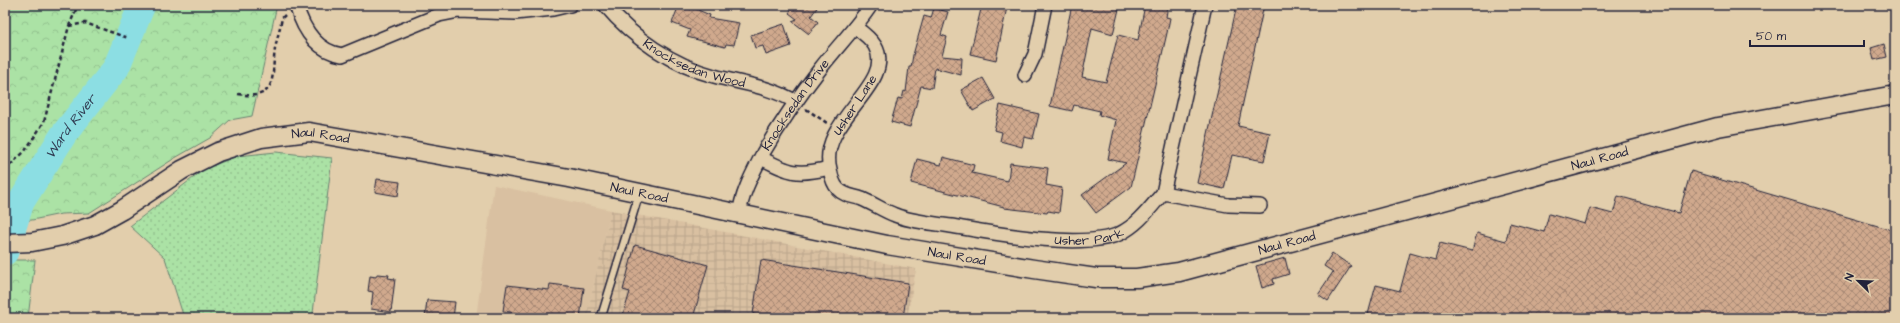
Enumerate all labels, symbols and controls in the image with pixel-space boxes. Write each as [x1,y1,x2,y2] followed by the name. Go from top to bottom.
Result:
[1750,22,1864,48] scale bar
[1756,28,1787,45] text: 50 m
[639,35,747,92] street label: Knocksedan Wood
[757,55,834,154] street label: Knocksedan Drive
[829,71,881,139] street label: Usher Lane
[41,89,102,163] water label: Ward River
[291,123,351,148] street label: Naul Road
[1569,142,1631,175] street label: Naul Road
[609,178,670,208] street label: Naul Road
[1054,224,1127,250] street label: Usher Park
[1256,227,1318,259] street label: Naul Road
[926,243,987,270] street label: Naul Road
[1838,261,1878,301] north arrow
[1841,271,1858,283] text: N

